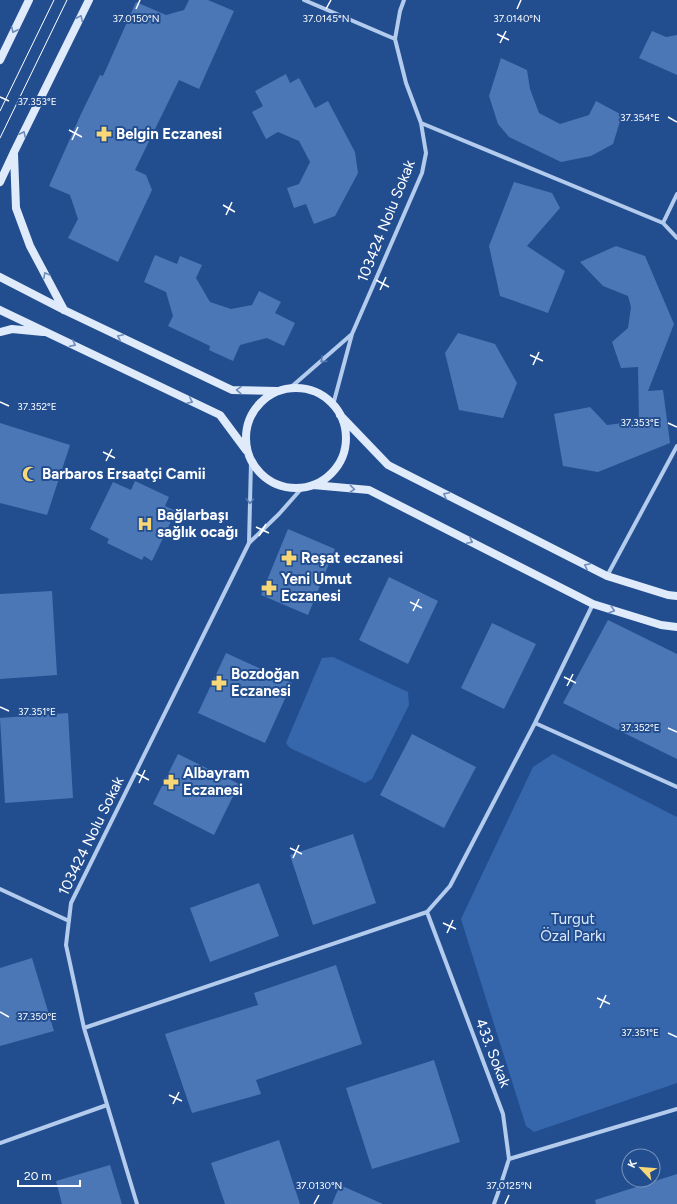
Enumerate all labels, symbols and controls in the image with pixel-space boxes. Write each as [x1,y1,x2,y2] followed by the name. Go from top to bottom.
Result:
[112,12,160,25] text: 37.0150°N
[303,12,349,25] text: 37.0145°N
[493,12,541,25] text: 37.0140°N
[75,15,83,22] one-way arrow
[11,26,19,33] one-way arrow
[17,95,57,108] text: 37.353°E
[620,111,660,124] text: 37.354°E
[95,125,113,143] pharmacy icon: Belgin Eczanesi
[116,125,222,143] place label: Belgin Eczanesi
[18,131,25,139] one-way arrow
[353,157,419,285] street label: 103424 Nolu Sokak
[44,272,51,280] one-way arrow
[117,334,125,342] one-way arrow
[69,339,77,347] one-way arrow
[320,355,328,363] one-way arrow
[236,385,242,394] one-way arrow
[186,396,194,404] one-way arrow
[17,400,57,413] text: 37.352°E
[620,416,660,429] text: 37.353°E
[21,465,39,483] mosque icon: Barbaros Ersaatçi Camii
[42,465,206,483] place label: Barbaros Ersaatçi Camii
[349,484,355,493] one-way arrow
[443,492,451,500] one-way arrow
[246,498,254,504] one-way arrow
[157,506,238,541] place label: Bağlarbaşı sağlık ocağı
[136,515,154,533] hospital icon: Bağlarbaşı sağlık ocağı
[466,536,473,544] one-way arrow
[280,549,298,567] pharmacy icon: Reşat eczanesi
[301,549,403,567] place label: Reşat eczanesi
[584,563,591,571] one-way arrow
[281,570,352,605] place label: Yeni Umut Eczanesi
[260,579,278,597] pharmacy icon: Yeni Umut Eczanesi
[608,605,615,614] one-way arrow
[231,665,299,700] place label: Bozdoğan Eczanesi
[210,674,228,692] pharmacy icon: Bozdoğan Eczanesi
[18,705,56,718] text: 37.351°E
[620,721,660,734] text: 37.352°E
[183,764,250,799] place label: Albayram Eczanesi
[54,773,128,899] street label: 103424 Nolu Sokak
[162,773,180,791] pharmacy icon: Albayram Eczanesi
[540,910,606,945] park label: Turgut Özal Parkı
[17,1010,57,1023] text: 37.350°E
[472,1016,515,1091] street label: 433. Sokak
[621,1026,659,1039] text: 37.351°E
[621,1148,661,1188] north arrow
[625,1157,640,1170] text: K
[18,1162,80,1188] scale bar
[24,1169,52,1183] text: 20 m
[296,1179,342,1192] text: 37.0130°N
[486,1179,532,1192] text: 37.0125°N

